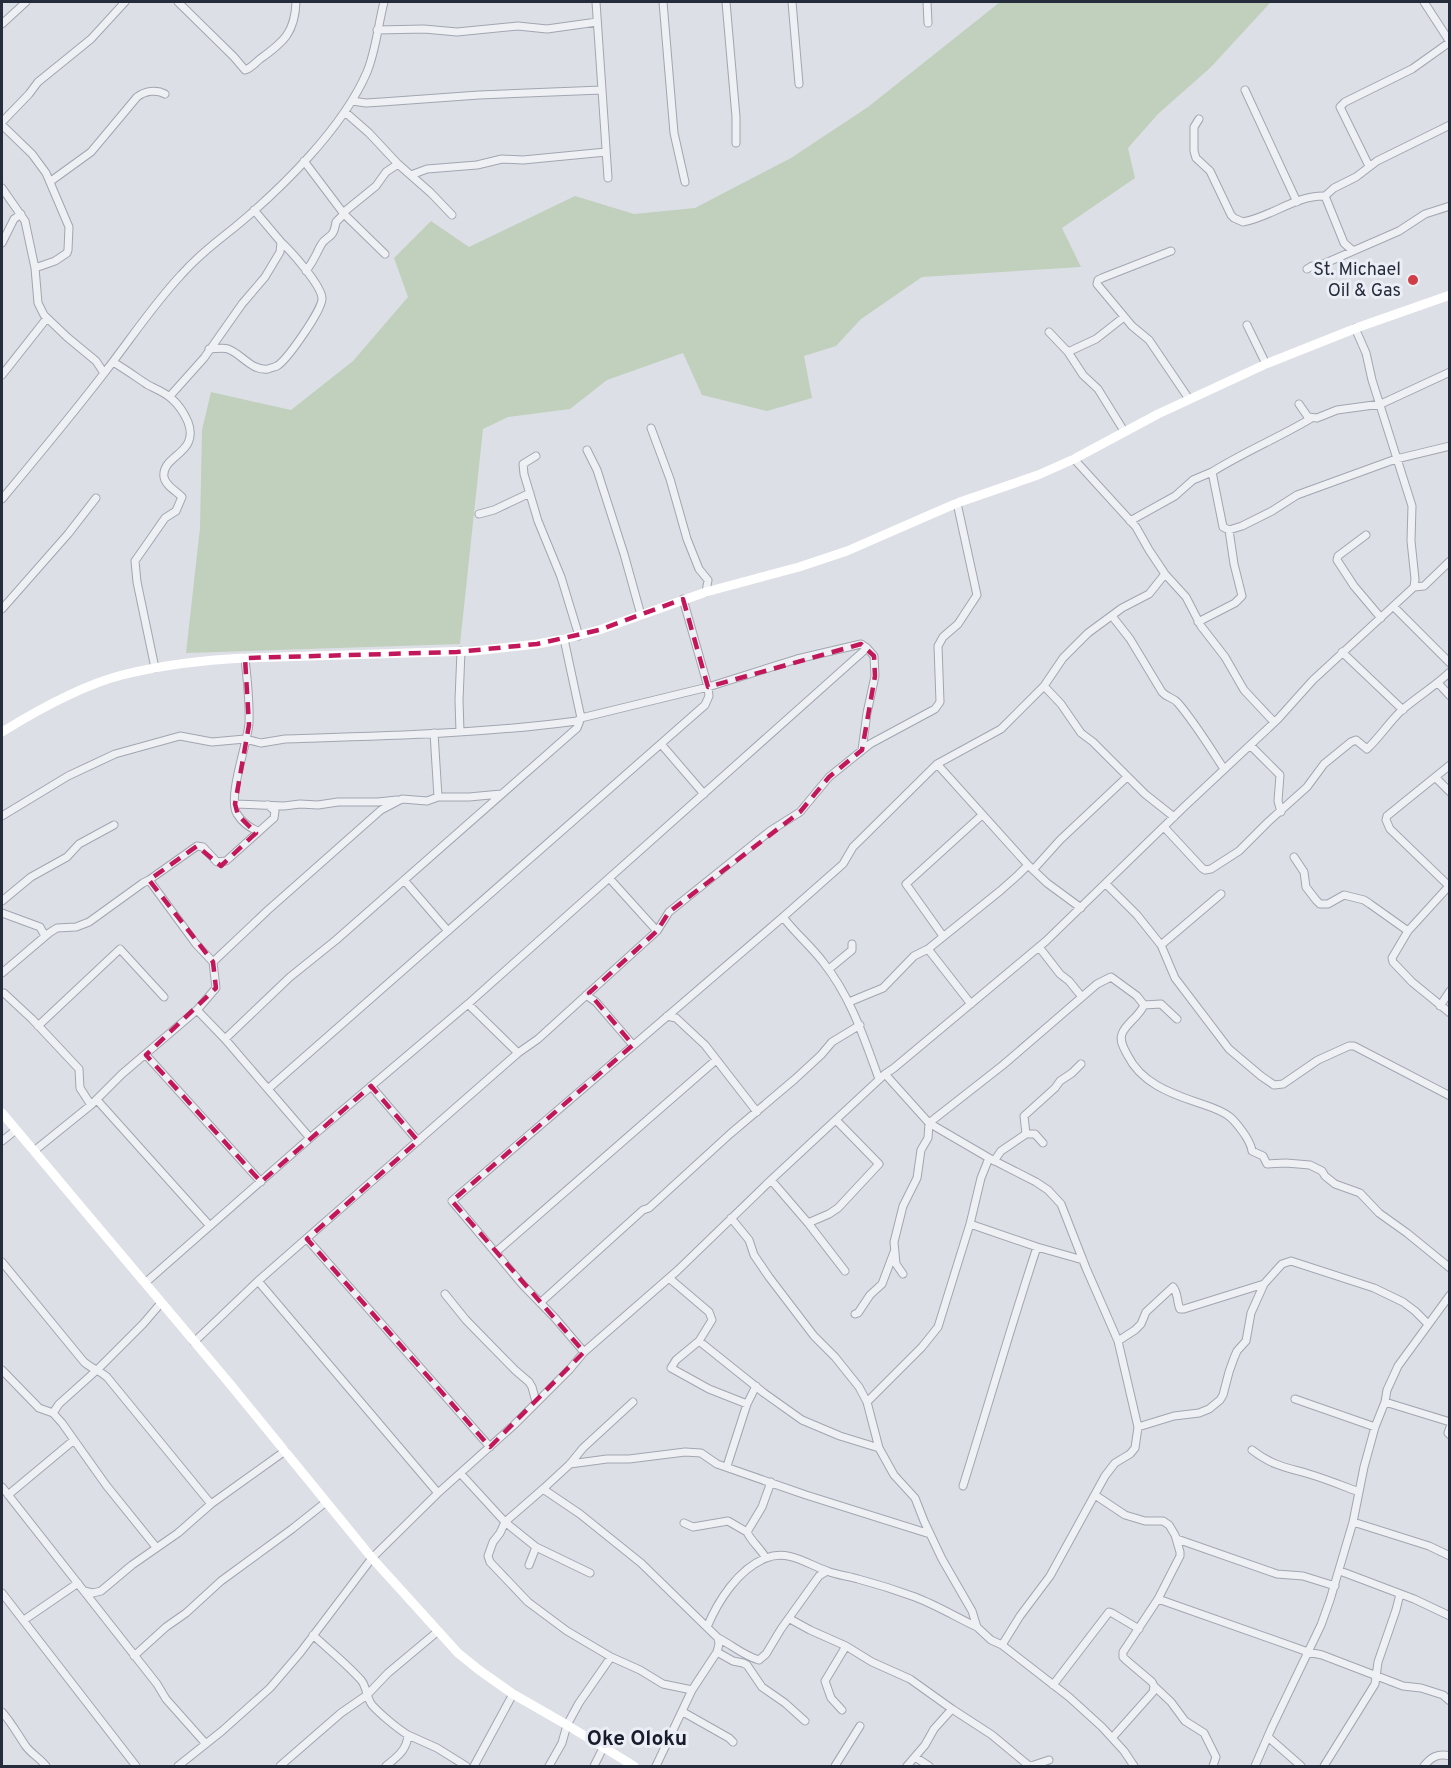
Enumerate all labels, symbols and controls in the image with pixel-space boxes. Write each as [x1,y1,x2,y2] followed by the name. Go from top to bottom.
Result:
[1313,259,1401,303] place label: St. Michael Oil & Gas
[1406,273,1420,287] marker: St. Michael Oil & Gas
[587,1726,687,1753] district label: Oke Oloku

